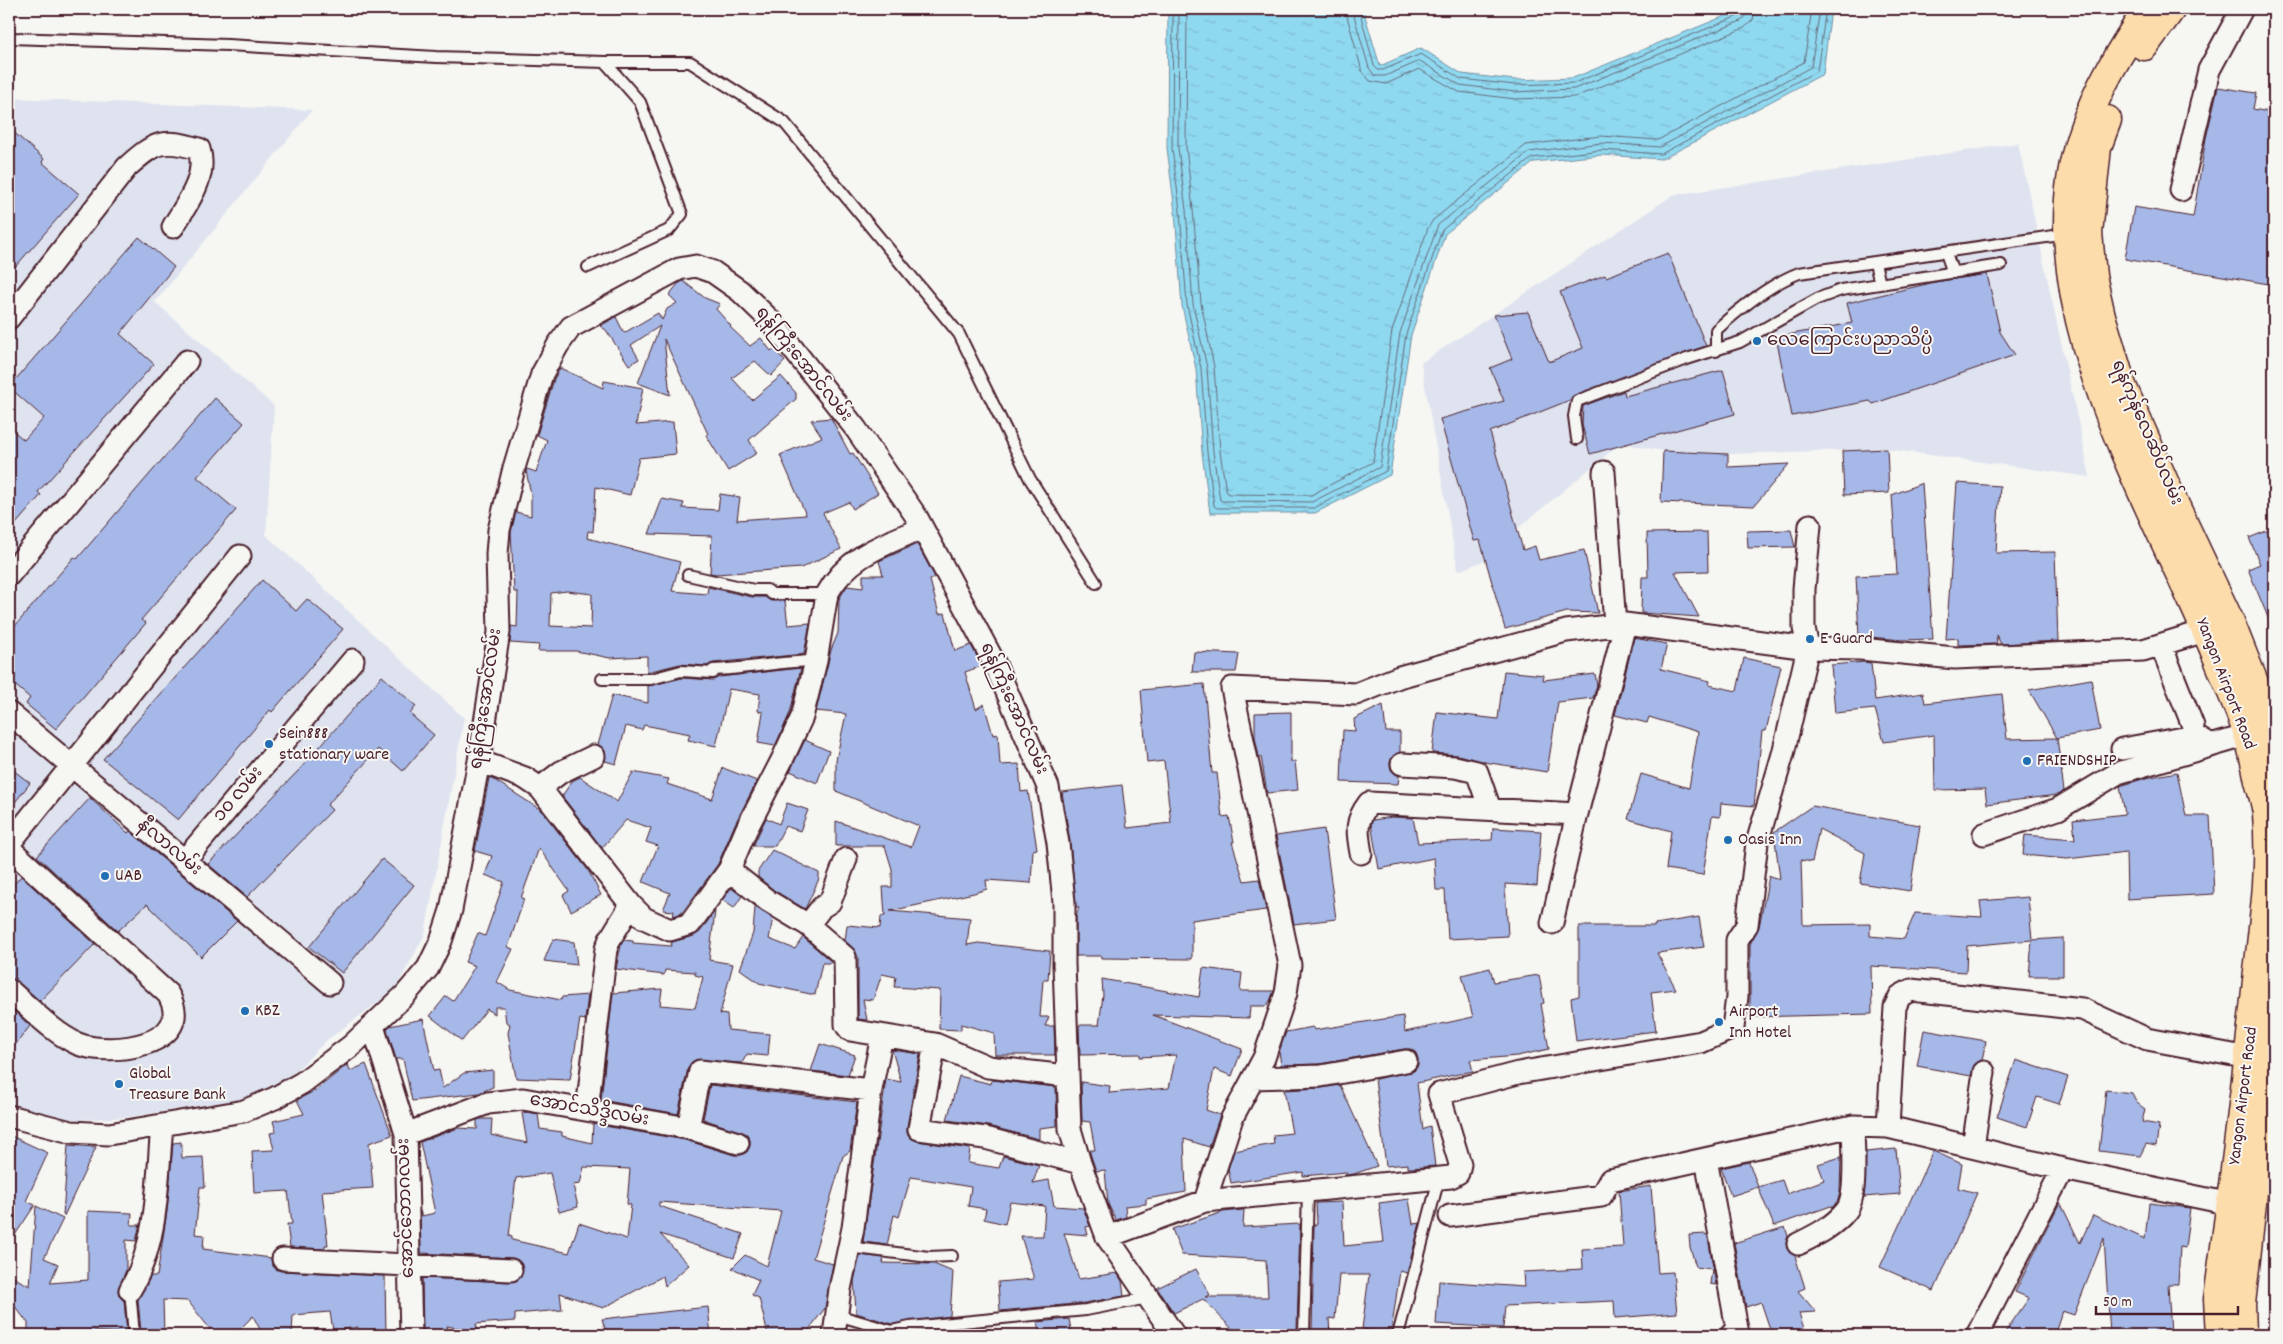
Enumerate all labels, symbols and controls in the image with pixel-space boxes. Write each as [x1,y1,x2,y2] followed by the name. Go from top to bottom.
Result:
[749,299,861,428] street label: ရန်ကြီးအောင်လမ်း
[1767,325,1933,354] place label: လေကြောင်းပညာသိပ္ပံ
[1751,335,1763,347] marker: လေကြောင်းပညာသိပ္ပံ
[2104,355,2192,510] street label: ရန်ကုန်လေဆိပ်လမ်း
[2188,615,2262,753] street label: Yangon Airport Road
[461,626,509,771] street label: ရန်ကြီးအောင်လမ်း
[1820,627,1873,652] place label: E Guard
[1804,633,1816,645] marker: E Guard
[973,637,1057,779] street label: ရန်ကြီးအောင်လမ်း
[279,722,389,768] place label: Sein888 stationary ware
[263,738,275,750] marker: Sein888 stationary ware
[2037,749,2117,774] place label: FRIENDSHIP
[2021,755,2033,767] marker: FRIENDSHIP
[206,760,270,828] street label: ၁၀ လမ်း
[131,810,209,882] street label: နီလာလမ်း
[1738,828,1802,853] place label: Oasis Inn
[1722,834,1734,846] marker: Oasis Inn
[115,864,142,889] place label: UAB
[99,870,111,882] marker: UAB
[255,999,280,1024] place label: KBZ
[1729,1000,1792,1046] place label: Airport Inn Hotel
[239,1005,251,1017] marker: KBZ
[1713,1016,1725,1028] marker: Airport Inn Hotel
[2223,1026,2265,1166] street label: Yangon Airport Road
[129,1062,226,1108] place label: Global Treasure Bank
[113,1078,125,1090] marker: Global Treasure Bank
[527,1084,651,1134] street label: အောင်သိဒ္ဒိလမ်း
[389,1137,422,1279] street label: အောင်ဘောဂလမ်း
[2096,1284,2238,1316] scale bar
[2103,1292,2132,1314] text: 50 m

